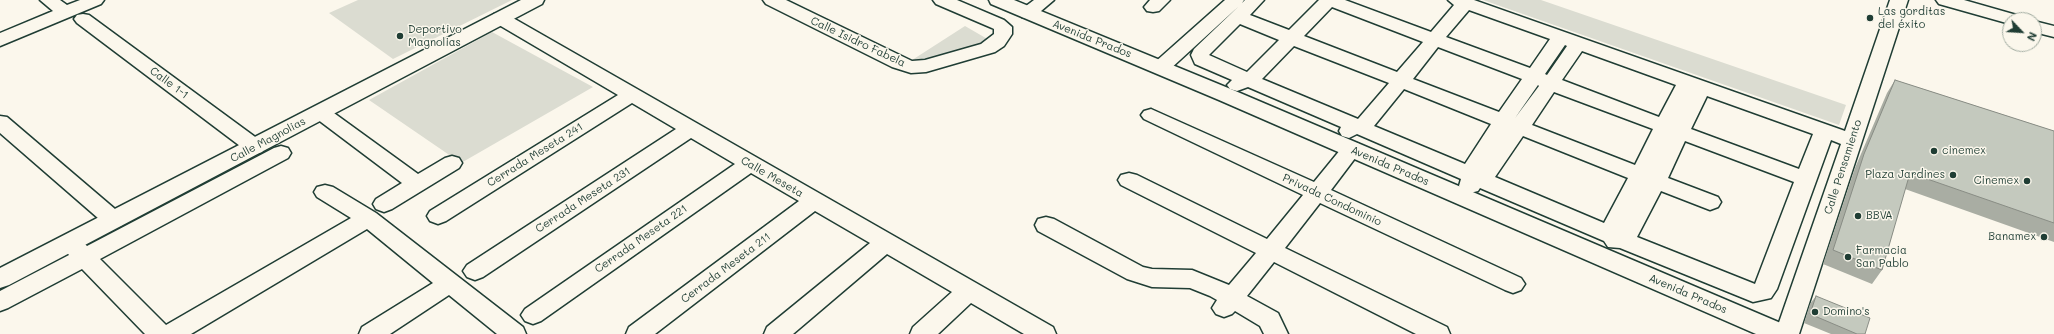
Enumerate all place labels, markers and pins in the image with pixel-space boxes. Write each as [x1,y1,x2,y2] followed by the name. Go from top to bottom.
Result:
[1878,5,1945,31] place label: Las gorditas del éxito
[1865,13,1875,23] marker: Las gorditas del éxito
[408,23,462,49] place label: Deportivo Magnolias
[395,31,405,41] marker: Deportivo Magnolias
[1942,144,1986,158] place label: cinemex
[1929,146,1939,156] marker: cinemex
[1865,168,1945,182] place label: Plaza Jardines
[1948,170,1958,180] marker: Plaza Jardines
[1974,174,2019,188] place label: Cinemex
[2022,176,2032,186] marker: Cinemex
[1866,209,1893,223] place label: BBVA
[1853,211,1863,221] marker: BBVA
[1988,230,2036,244] place label: Banamex
[2039,232,2049,242] marker: Banamex
[1856,244,1909,270] place label: Farmacia San Pablo
[1843,252,1853,262] marker: Farmacia San Pablo
[1823,305,1870,319] place label: Domino's
[1810,307,1820,317] marker: Domino's

